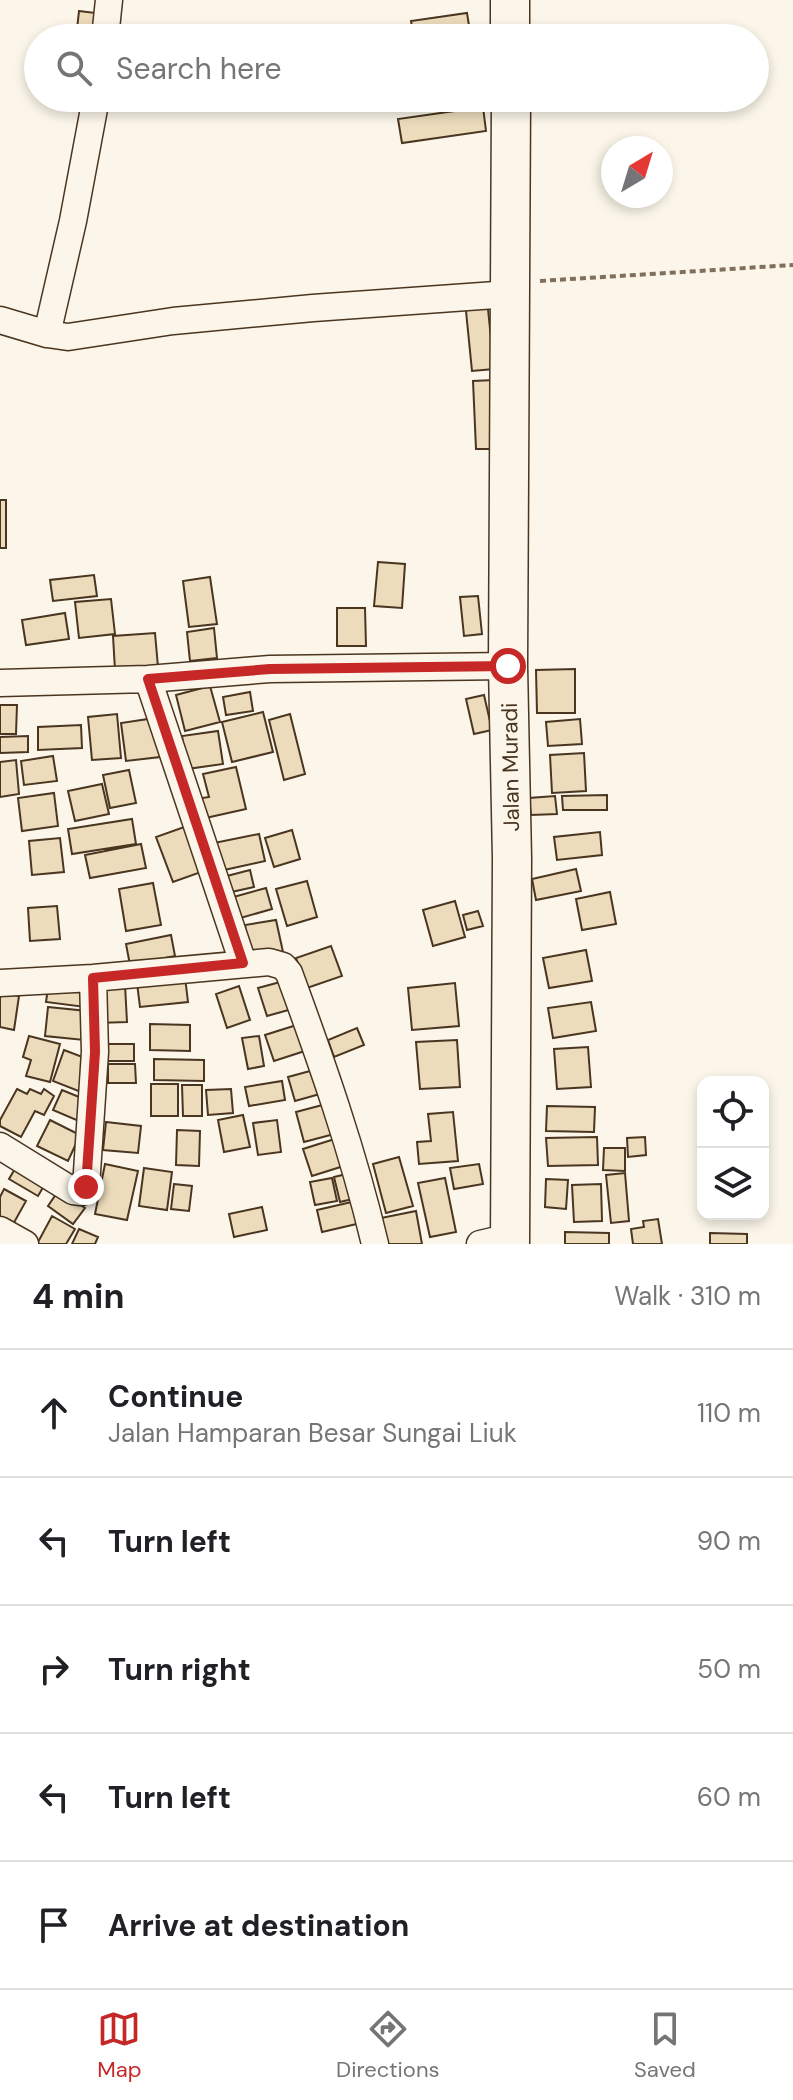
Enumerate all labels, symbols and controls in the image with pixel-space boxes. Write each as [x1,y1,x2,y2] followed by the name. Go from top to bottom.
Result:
[24,24,769,112] search box
[52,46,96,90] icon: search
[116,49,282,88] text: Search here
[601,136,673,208] north arrow
[490,648,526,684] route start
[495,702,526,832] street label: Jalan Muradi
[697,1076,769,1220] map controls
[697,1076,769,1148] button: locate
[697,1148,769,1220] button: layers
[68,1169,104,1205] route end
[32,1274,124,1319] text: 4 min
[614,1279,761,1313] text: Walk · 310 m
[108,1377,243,1416] text: Continue
[32,1391,76,1435] icon: ahead
[697,1396,761,1430] text: 110 m
[108,1416,517,1450] text: Jalan Hamparan Besar Sungai Liuk
[32,1519,76,1563] icon: left
[108,1522,231,1561] text: Turn left
[697,1524,761,1558] text: 90 m
[32,1647,76,1691] icon: right
[108,1650,251,1689] text: Turn right
[697,1652,761,1686] text: 50 m
[32,1775,76,1819] icon: left
[108,1778,231,1817] text: Turn left
[697,1780,761,1814] text: 60 m
[32,1903,76,1947] icon: arrive
[108,1906,409,1945] text: Arrive at destination
[97,2007,142,2084] tab: Map
[336,2007,440,2084] tab: Directions
[634,2007,696,2084] tab: Saved

